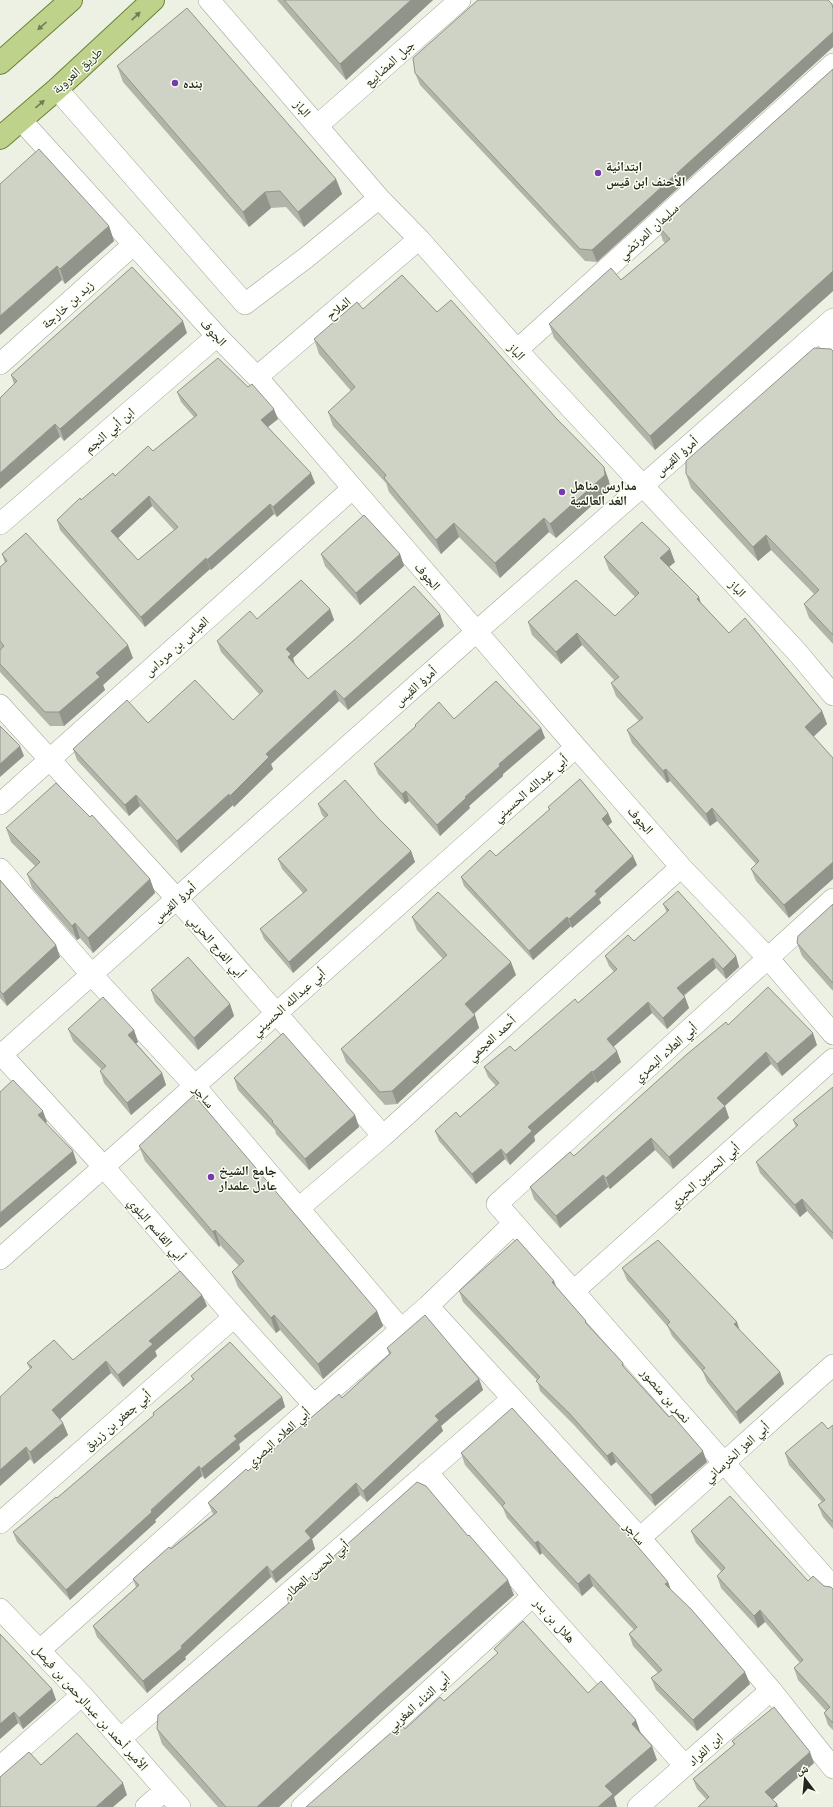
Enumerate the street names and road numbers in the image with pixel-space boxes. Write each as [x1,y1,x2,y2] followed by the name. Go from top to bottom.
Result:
[360,35,419,91] street label: جبل المضابيع
[48,43,106,97] street label: طريق العروبة
[290,95,316,121] street label: الباز
[614,199,684,265] street label: سليمان المرتضي
[37,276,97,332] street label: زيد بن خارجة
[322,292,355,324] street label: الملاح
[197,314,231,350] street label: الجوف
[504,338,530,364] street label: الباز
[80,403,140,459] street label: ابن أبي النجم
[650,432,702,480] street label: أمرؤ القيس
[411,558,445,594] street label: الجوف
[725,575,751,601] street label: الباز
[139,612,213,680] street label: العباس بن مرداس
[389,662,441,710] street label: أمرؤ القيس
[489,750,573,827] street label: أبي عبدالله الحسيني
[624,802,658,838] street label: الجوف
[148,878,200,926] street label: أمرؤ القيس
[183,910,250,983] street label: أبي الفرج الحربي
[247,964,331,1042] street label: أبي عبدالله الحسيني
[463,1011,521,1067] street label: أحمد العجمي
[629,1018,702,1087] street label: أبي العلاء البصري
[188,1080,219,1111] street label: ساجر
[665,1138,745,1213] street label: أبي الحسين الحبري
[123,1193,190,1266] street label: أبي القاسم البلوي
[636,1363,695,1426] street label: نصر بن منصور
[80,1386,156,1456] street label: أبي جعفر بن زريق
[242,1403,315,1472] street label: أبي العلاء البصري
[699,1418,774,1488] street label: أبي العز الخرساني
[619,1517,650,1548] street label: ساجر
[279,1536,354,1605] street label: أبي الحسن العطار
[529,1593,580,1646] street label: هلال بن بدر
[29,1640,153,1774] street label: الأمير أحمد بن عبدالرحمن بن فيصل
[382,1669,455,1737] street label: أبي الثناء المغربي
[683,1728,727,1770] street label: ابن الفراد

